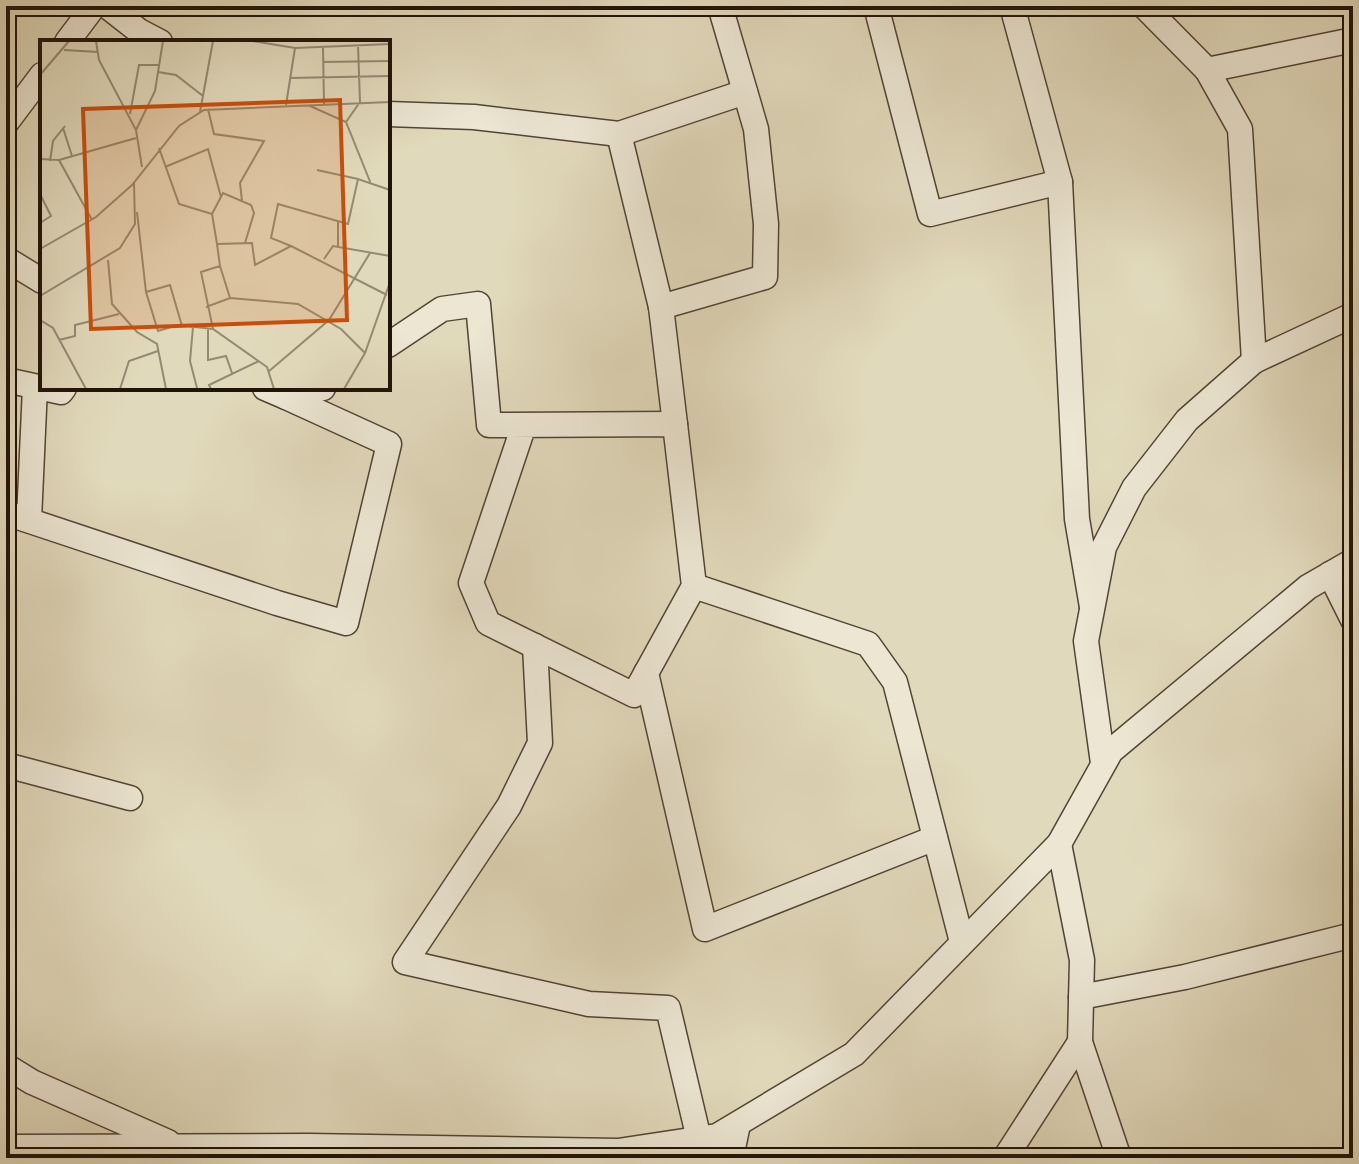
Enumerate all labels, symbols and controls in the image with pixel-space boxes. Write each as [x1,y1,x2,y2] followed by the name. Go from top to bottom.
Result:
[40,40,390,390] inset map

